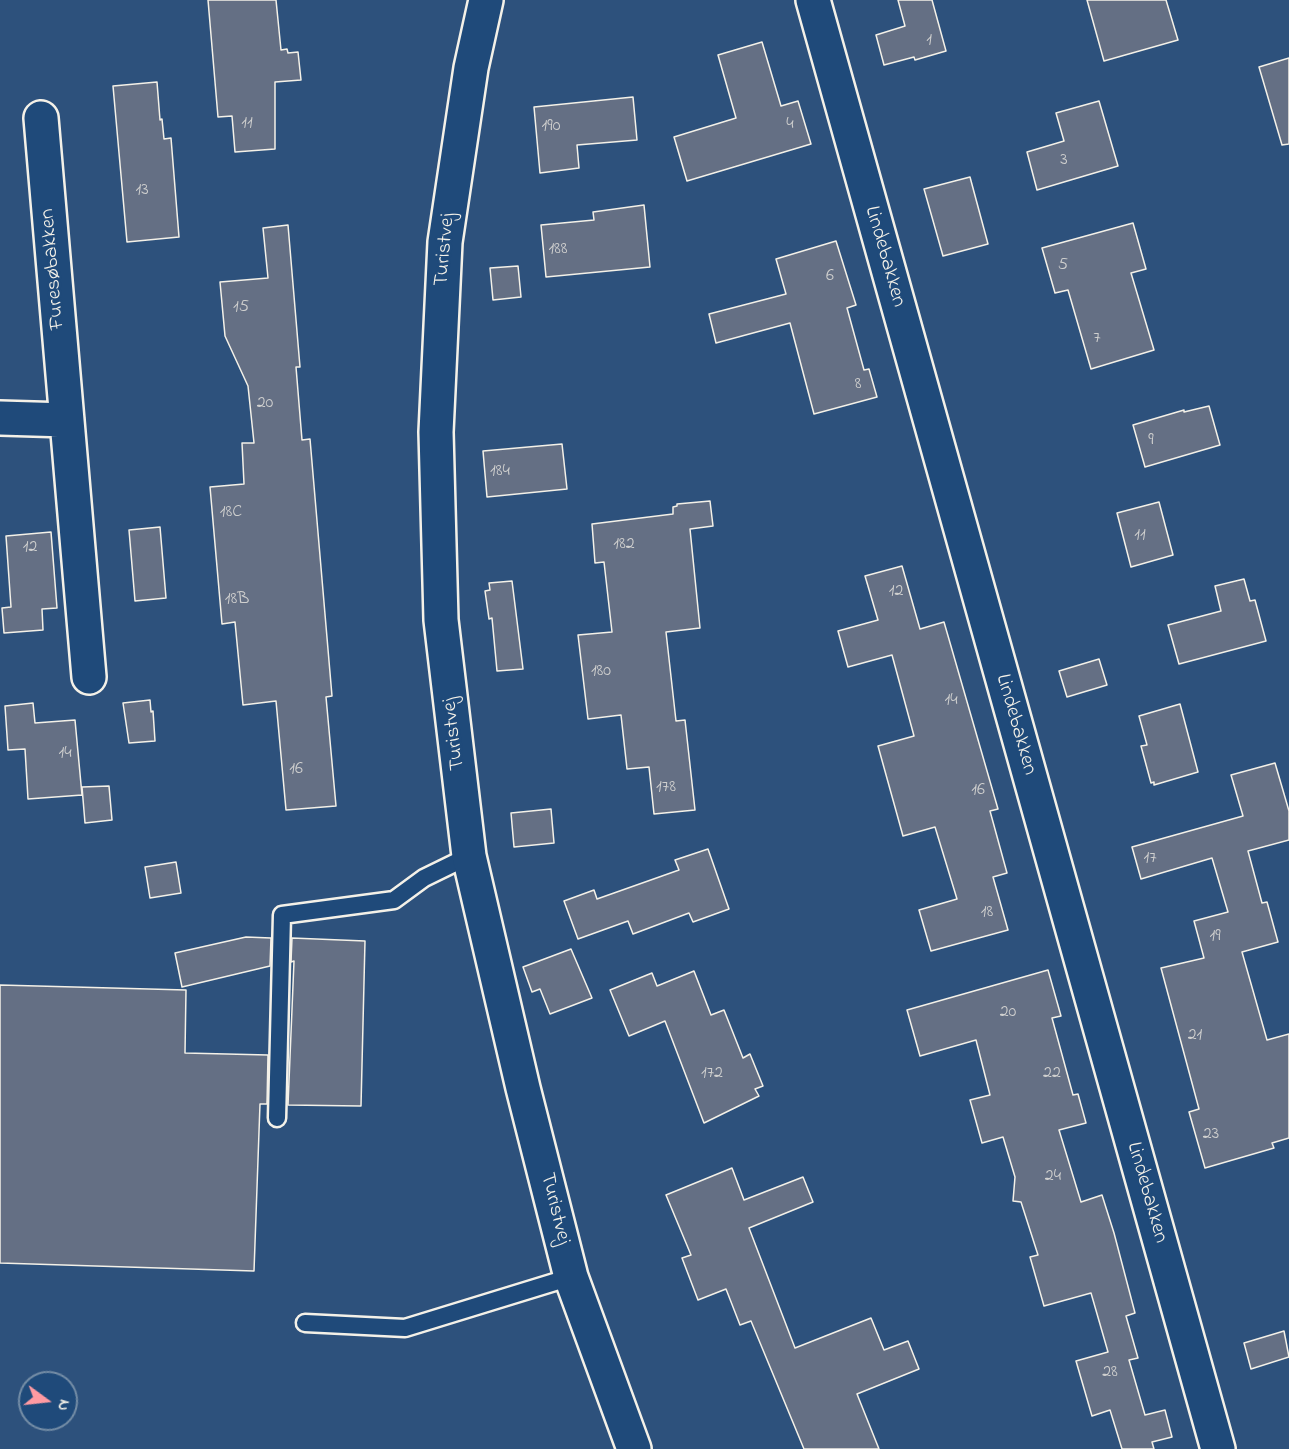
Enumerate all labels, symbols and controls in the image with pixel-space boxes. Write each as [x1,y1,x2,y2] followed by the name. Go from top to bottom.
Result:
[926,30,932,52] house number: 1
[241,113,253,135] house number: 11
[786,114,794,136] house number: 4
[542,116,560,138] house number: 190
[1060,150,1068,172] house number: 3
[135,180,149,202] house number: 13
[858,204,910,310] street label: Lindebakken
[36,207,72,331] street label: Furesøbakken
[430,212,462,288] street label: Turistvej
[548,239,568,261] house number: 188
[1058,255,1068,277] house number: 5
[826,266,834,288] house number: 6
[233,297,249,319] house number: 15
[1093,328,1101,350] house number: 7
[855,374,861,396] house number: 8
[257,393,273,415] house number: 20
[1148,430,1154,452] house number: 9
[490,461,510,483] house number: 184
[220,502,242,524] house number: 18C
[1134,525,1146,547] house number: 11
[613,534,635,556] house number: 182
[23,537,37,559] house number: 12
[889,581,903,603] house number: 12
[225,589,249,611] house number: 18B
[591,661,611,683] house number: 180
[989,672,1041,778] street label: Lindebakken
[944,690,958,712] house number: 14
[438,696,472,772] street label: Turistvej
[58,743,72,765] house number: 14
[289,759,303,781] house number: 16
[656,777,676,799] house number: 178
[971,780,985,802] house number: 16
[1143,848,1157,870] house number: 17
[981,902,993,924] house number: 18
[1209,926,1221,948] house number: 19
[1000,1002,1016,1024] house number: 20
[1188,1025,1202,1047] house number: 21
[701,1063,723,1085] house number: 172
[1043,1063,1061,1085] house number: 22
[1203,1124,1219,1146] house number: 23
[1120,1140,1172,1246] street label: Lindebakken
[1045,1166,1061,1188] house number: 24
[533,1170,575,1248] street label: Turistvej
[1102,1362,1118,1384] house number: 28
[18,1371,78,1431] north arrow
[50,1397,76,1413] text: N

